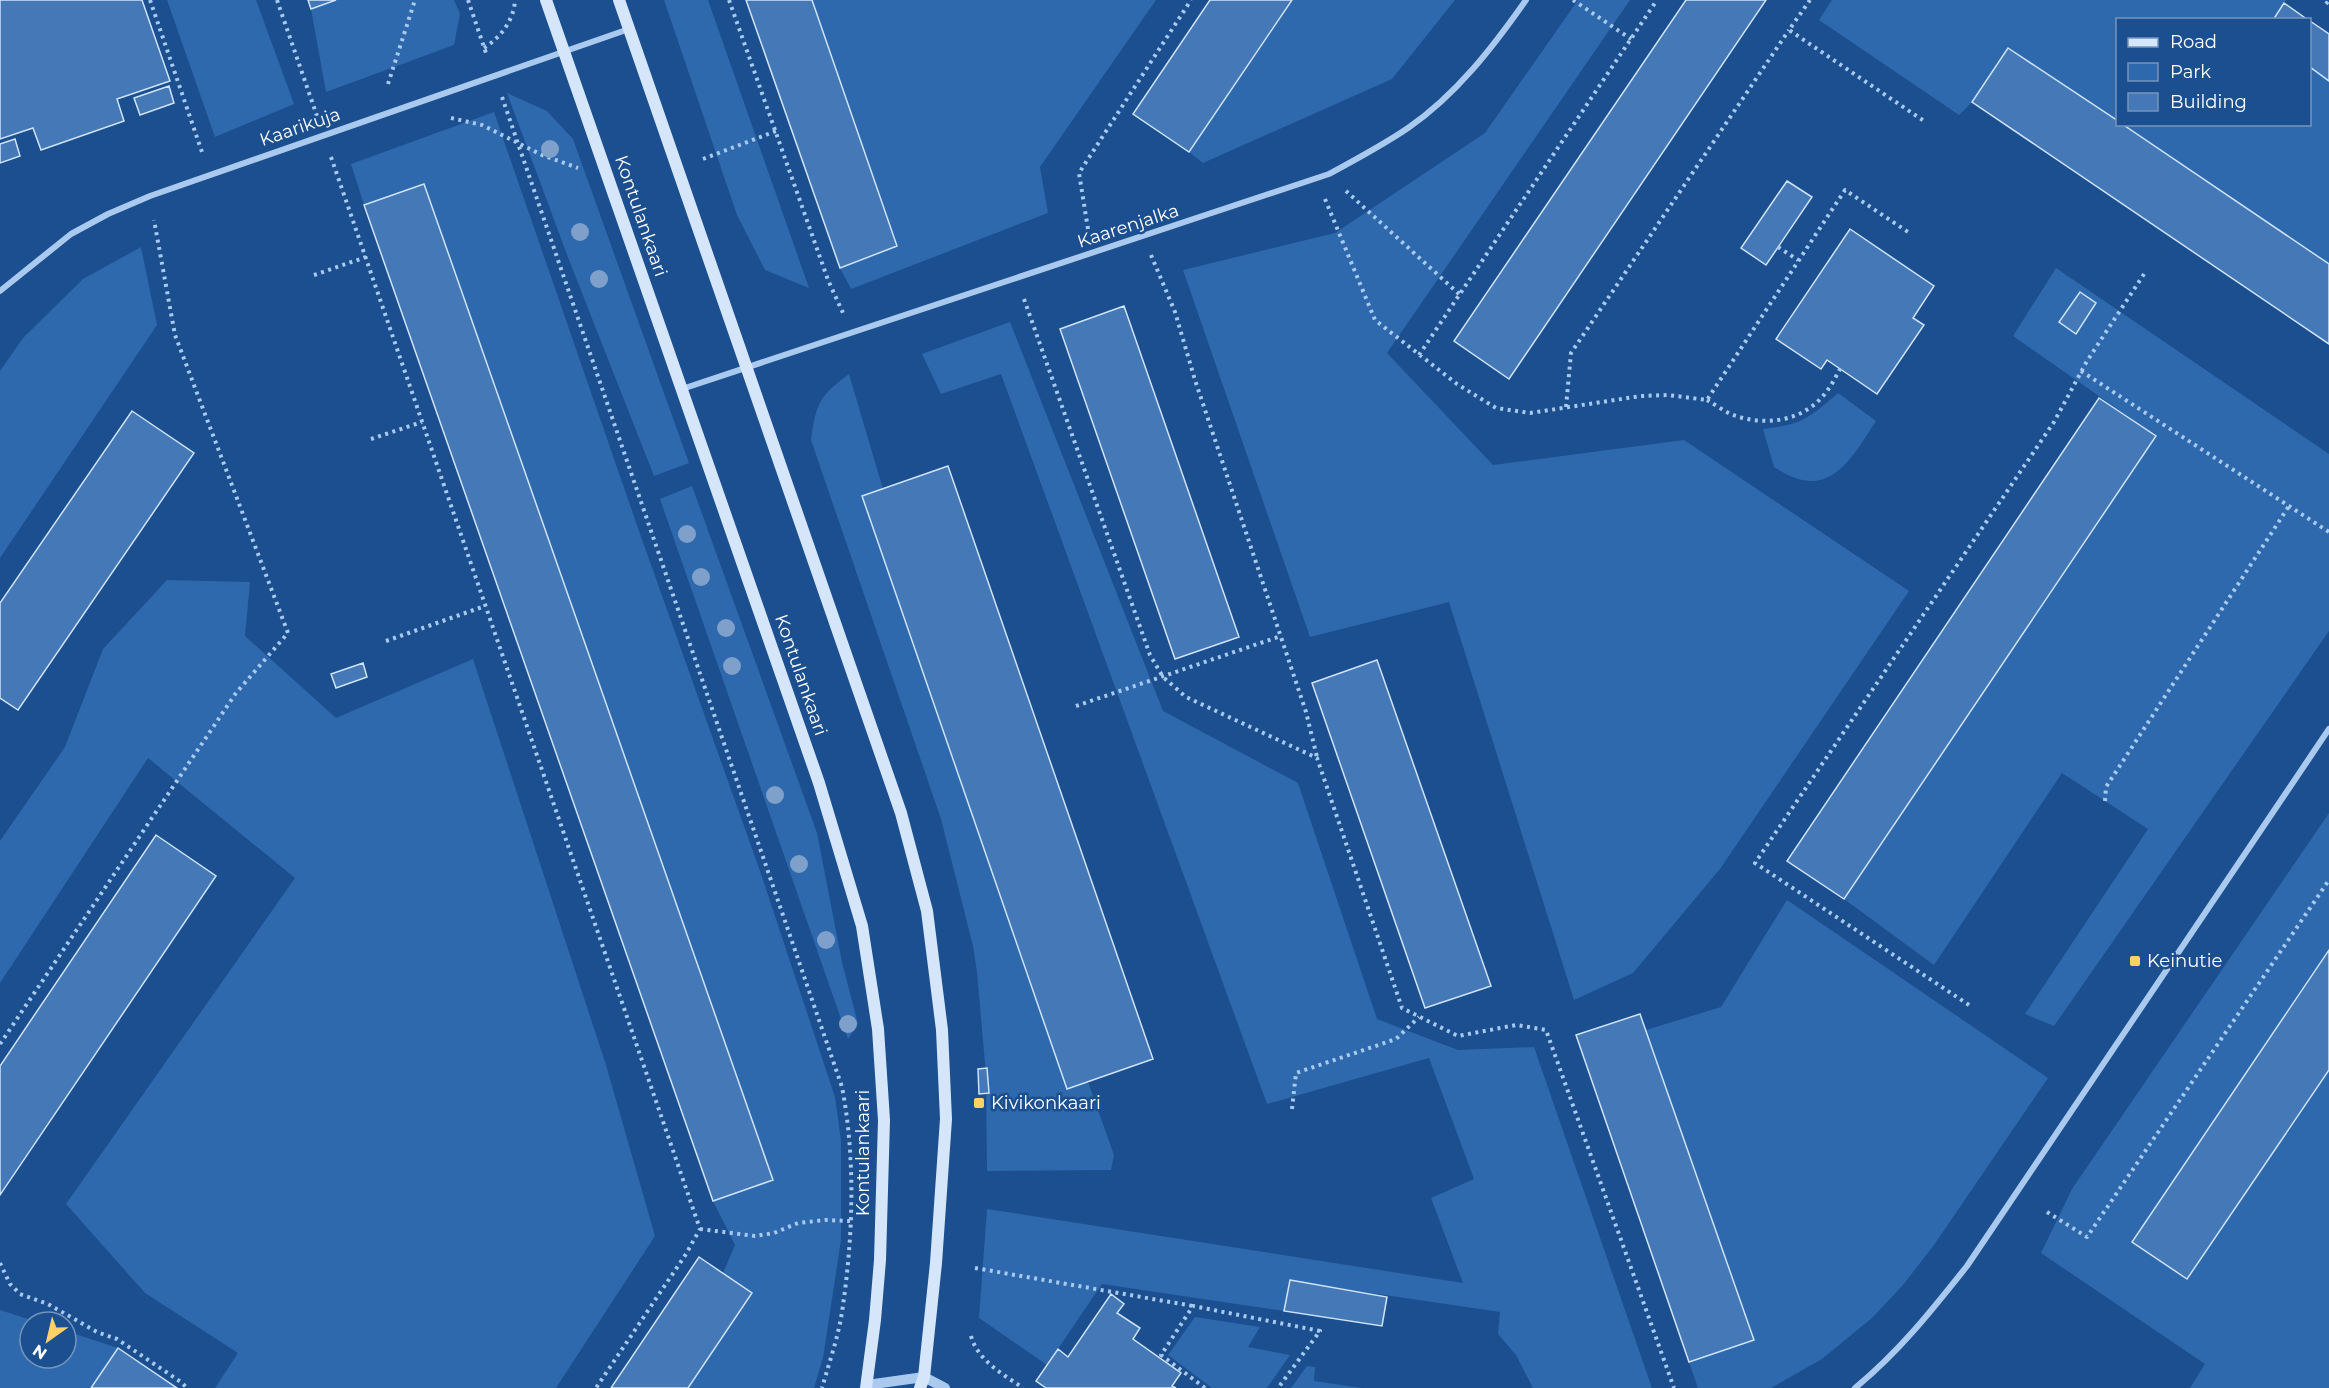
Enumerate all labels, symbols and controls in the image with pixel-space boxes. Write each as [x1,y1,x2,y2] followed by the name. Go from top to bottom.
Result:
[2116,18,2311,126] legend
[2170,31,2217,53] text: Road
[2170,61,2211,83] text: Park
[2170,91,2247,113] text: Building
[257,103,343,151] street label: Kaarikuja
[610,153,672,279] street label: Kontulankaari
[1074,199,1182,253] street label: Kaarenjalka
[770,612,832,738] street label: Kontulankaari
[2147,950,2222,972] place label: Keinutie
[2128,954,2142,968] marker: Keinutie
[852,1090,874,1216] street label: Kontulankaari
[991,1092,1101,1114] place label: Kivikonkaari
[972,1096,986,1110] marker: Kivikonkaari
[18,1310,78,1370] north arrow
[29,1341,51,1364] text: N

